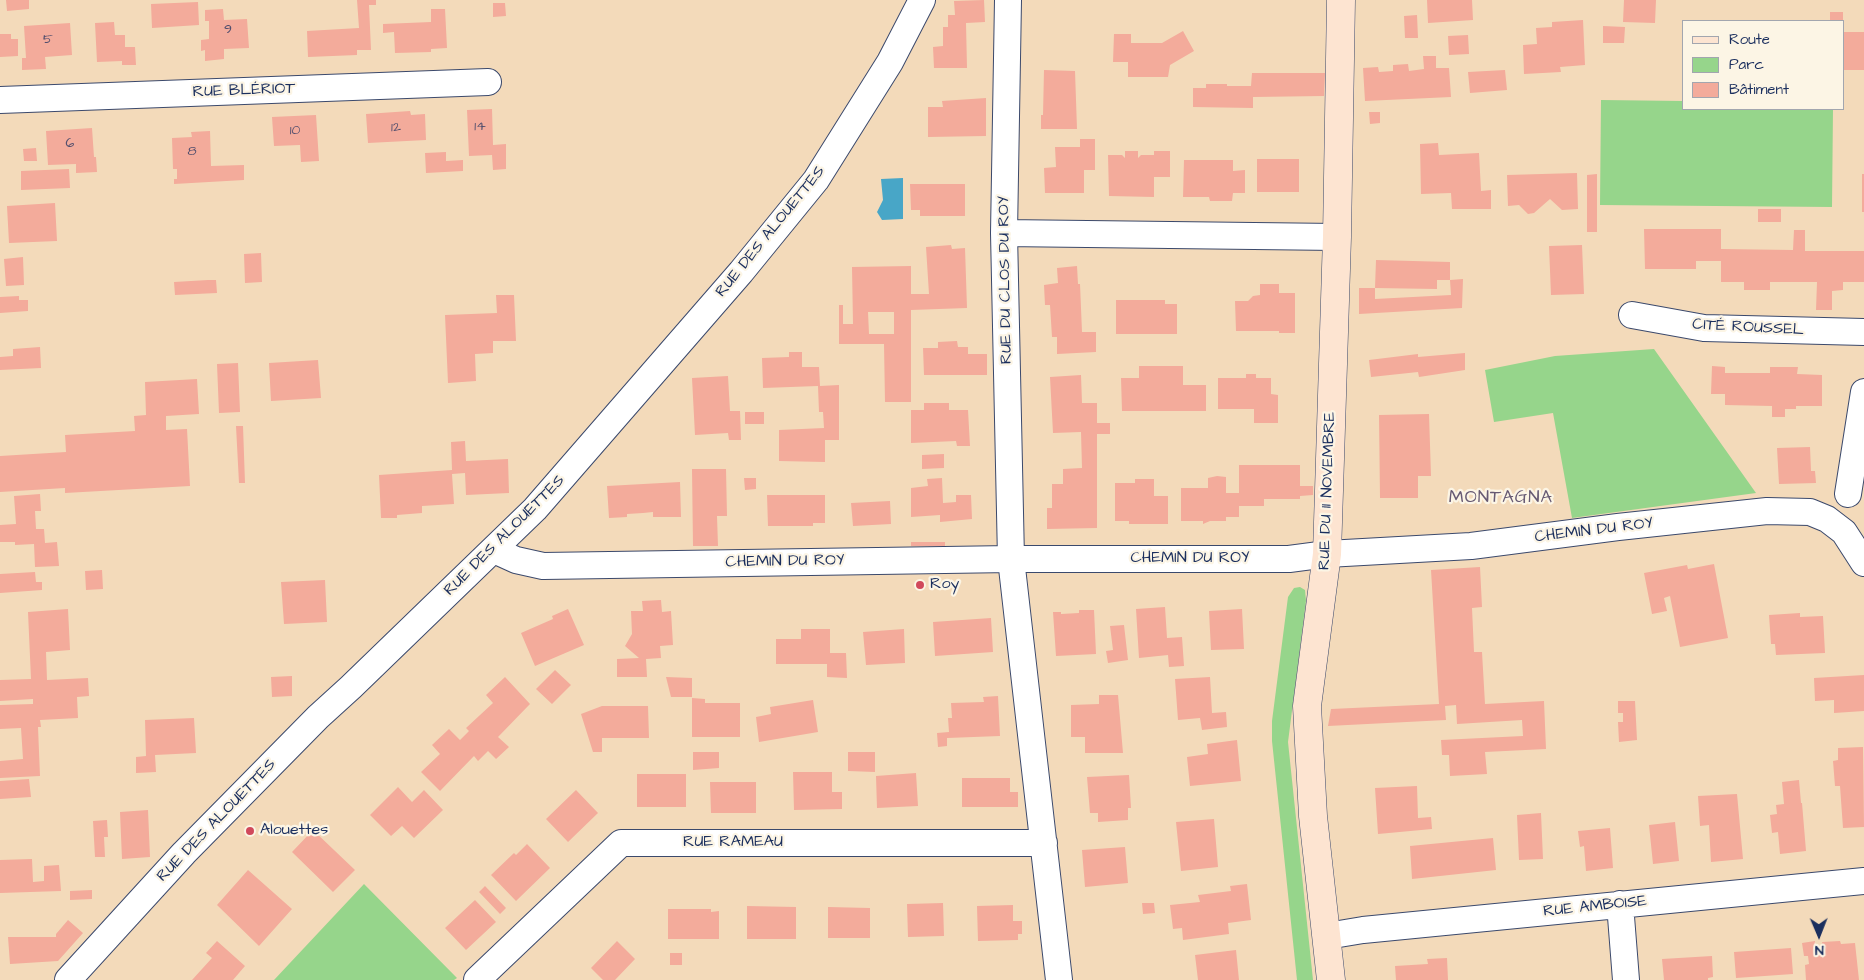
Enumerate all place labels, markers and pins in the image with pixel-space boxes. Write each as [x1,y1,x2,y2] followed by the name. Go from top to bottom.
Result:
[930,575,959,595] place label: Roy
[914,579,926,591] marker: Roy
[260,821,328,841] place label: Alouettes
[244,825,256,837] marker: Alouettes

